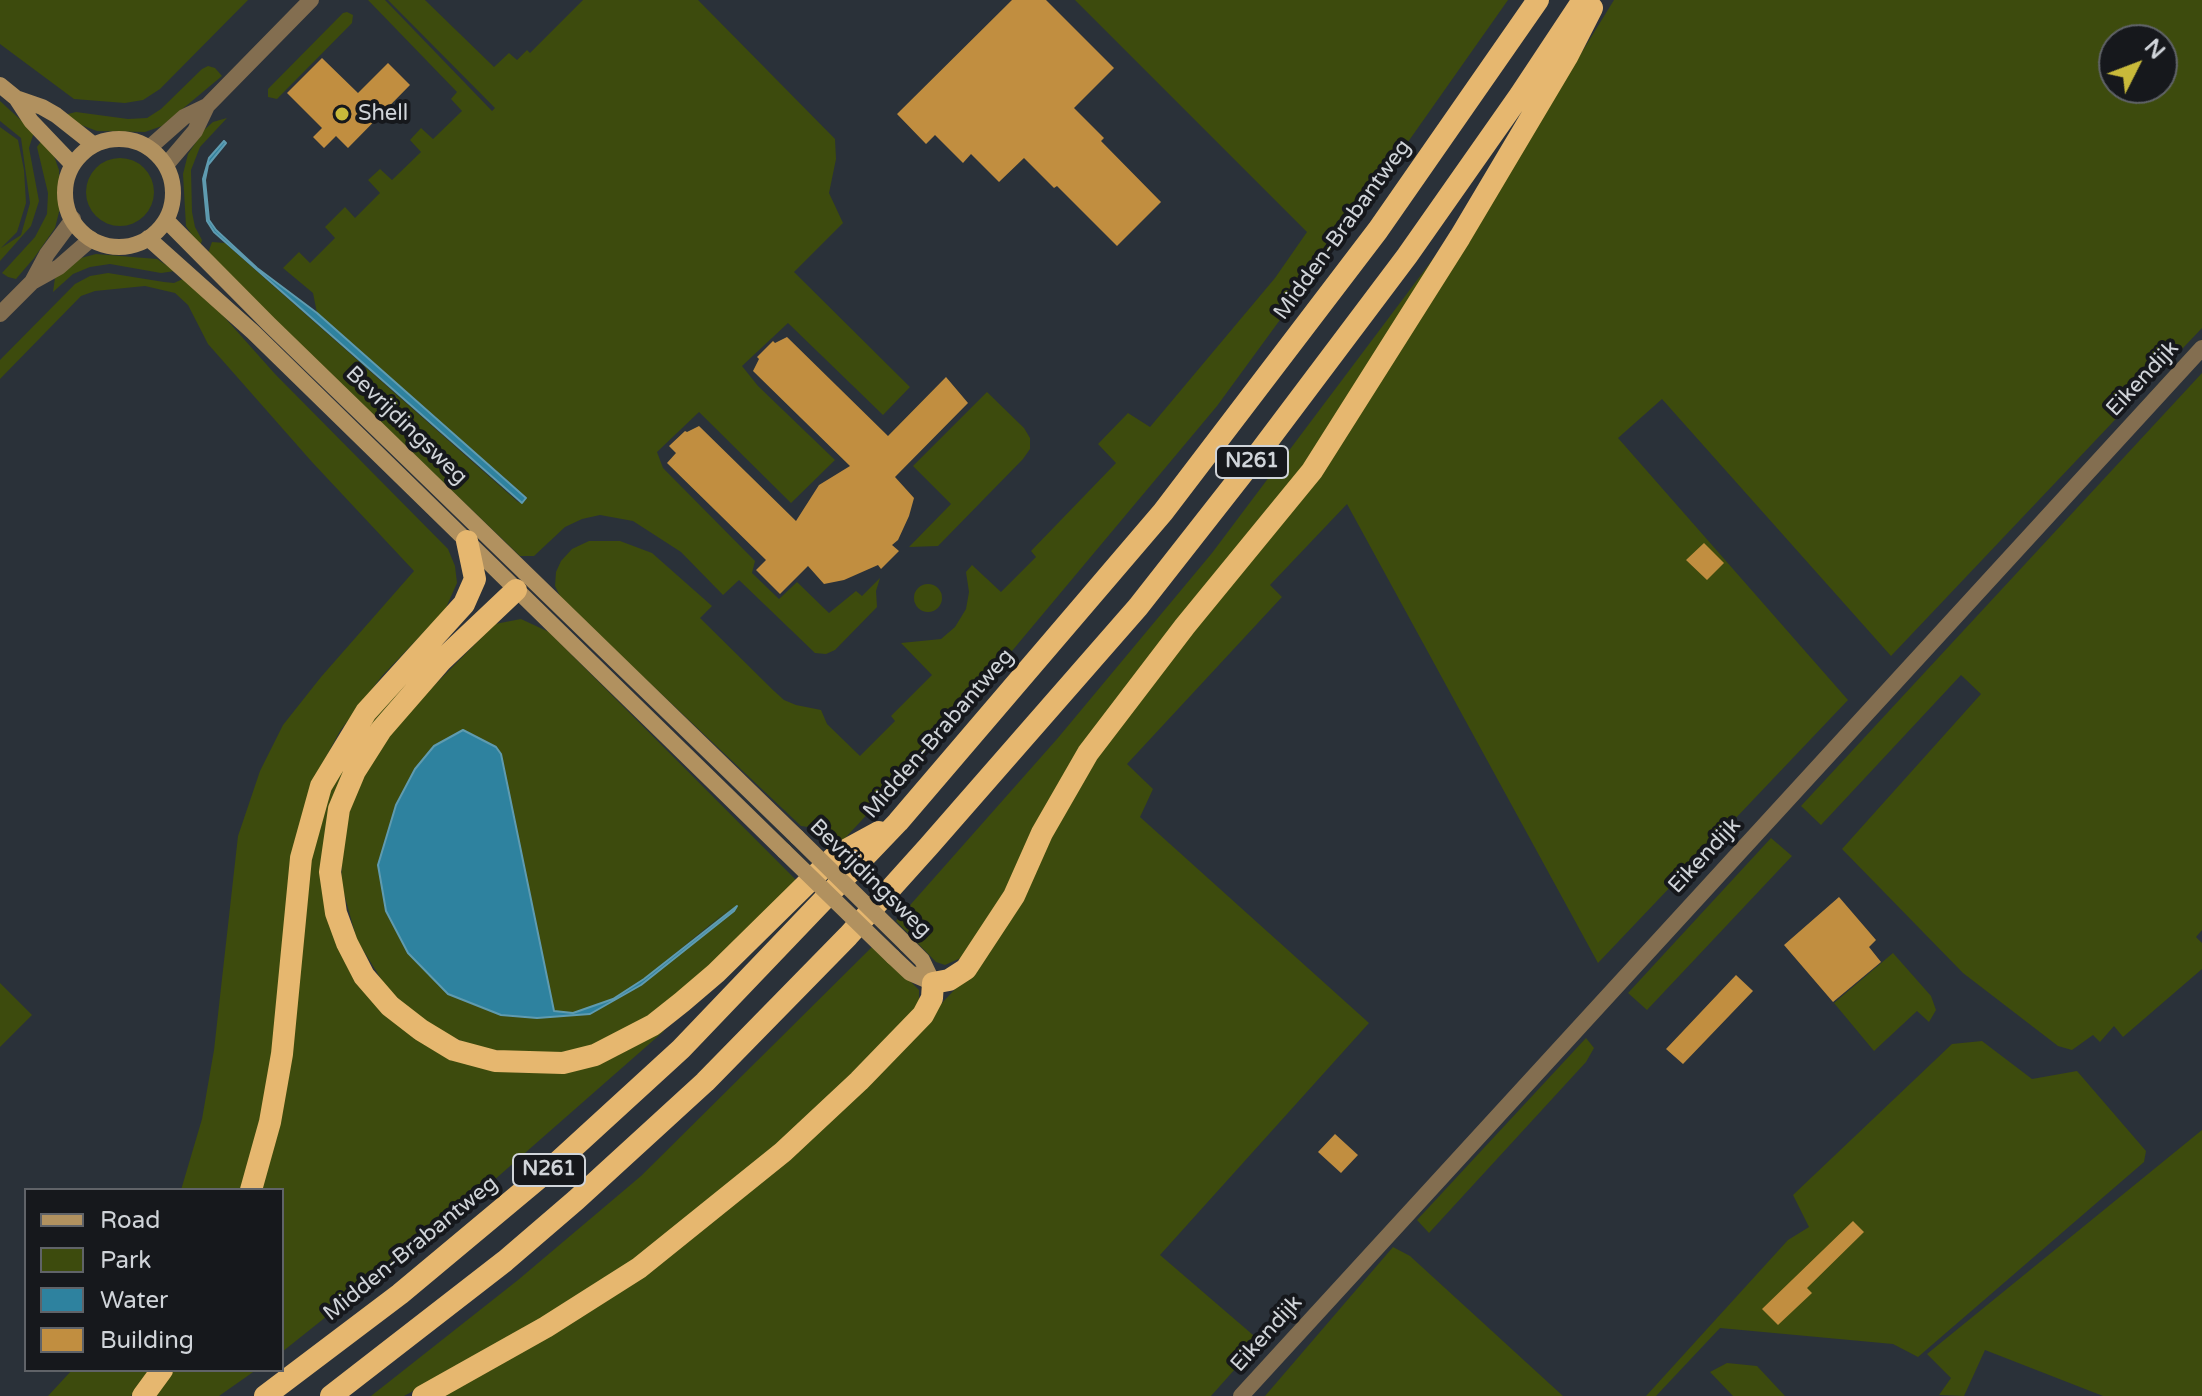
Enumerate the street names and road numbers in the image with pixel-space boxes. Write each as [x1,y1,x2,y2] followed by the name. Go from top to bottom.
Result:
[1269,135,1417,325] street label: Midden-Brabantweg
[2101,336,2185,422] street label: Eikendijk
[340,361,472,491] street label: Bevrijdingsweg
[1216,446,1288,478] road number: N261
[858,644,1020,824] street label: Midden-Brabantweg
[1663,813,1747,899] street label: Eikendijk
[804,814,936,944] street label: Bevrijdingsweg
[513,1154,585,1186] road number: N261
[319,1171,503,1327] street label: Midden-Brabantweg
[1226,1290,1308,1378] street label: Eikendijk

